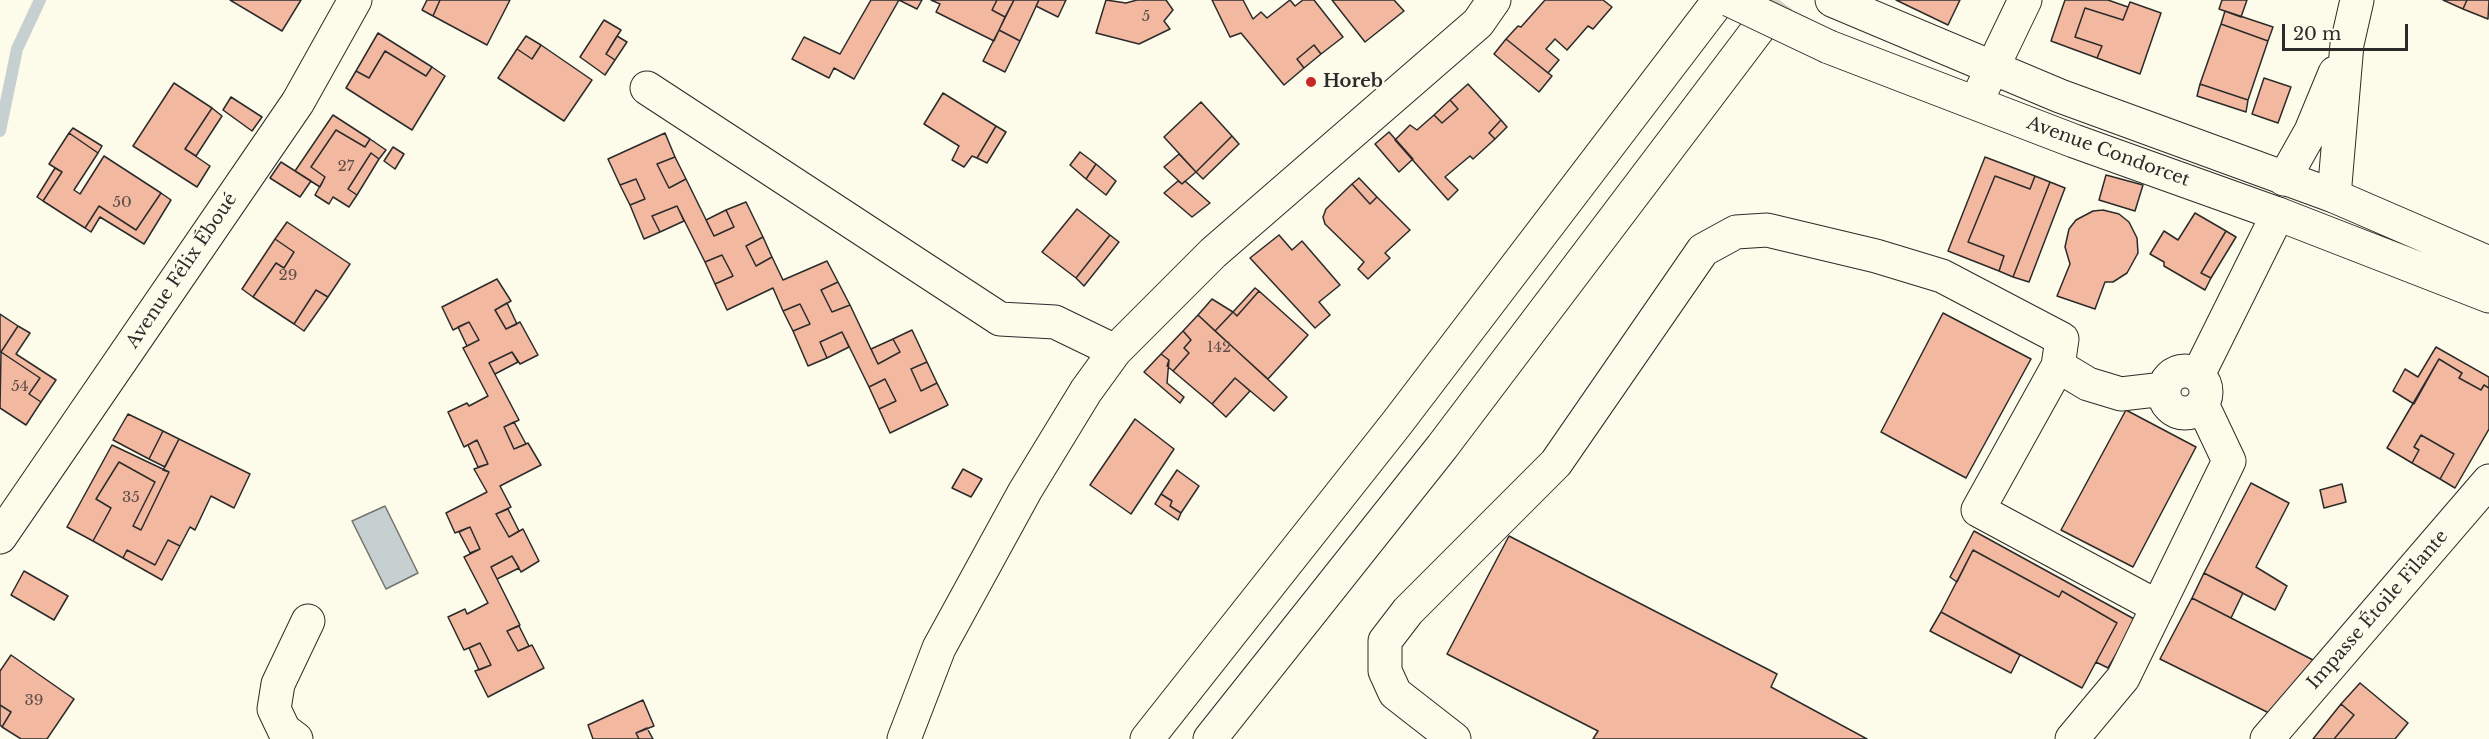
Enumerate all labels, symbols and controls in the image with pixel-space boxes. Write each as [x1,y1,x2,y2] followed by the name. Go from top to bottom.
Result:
[1142,8,1150,26] house number: 5
[2285,12,2411,50] scale bar
[2293,23,2341,45] text: 20 m
[1323,71,1383,93] place label: Horeb
[1304,75,1318,89] marker: Horeb
[2024,113,2192,191] street label: Avenue Condorcet
[338,158,354,176] house number: 27
[122,189,242,353] street label: Avenue Félix Éboué
[112,194,132,212] house number: 50
[279,267,297,285] house number: 29
[1207,339,1231,357] house number: 142
[11,378,29,396] house number: 54
[122,489,140,507] house number: 35
[2303,526,2453,694] street label: Impasse Étoile Filante
[25,692,43,710] house number: 39

